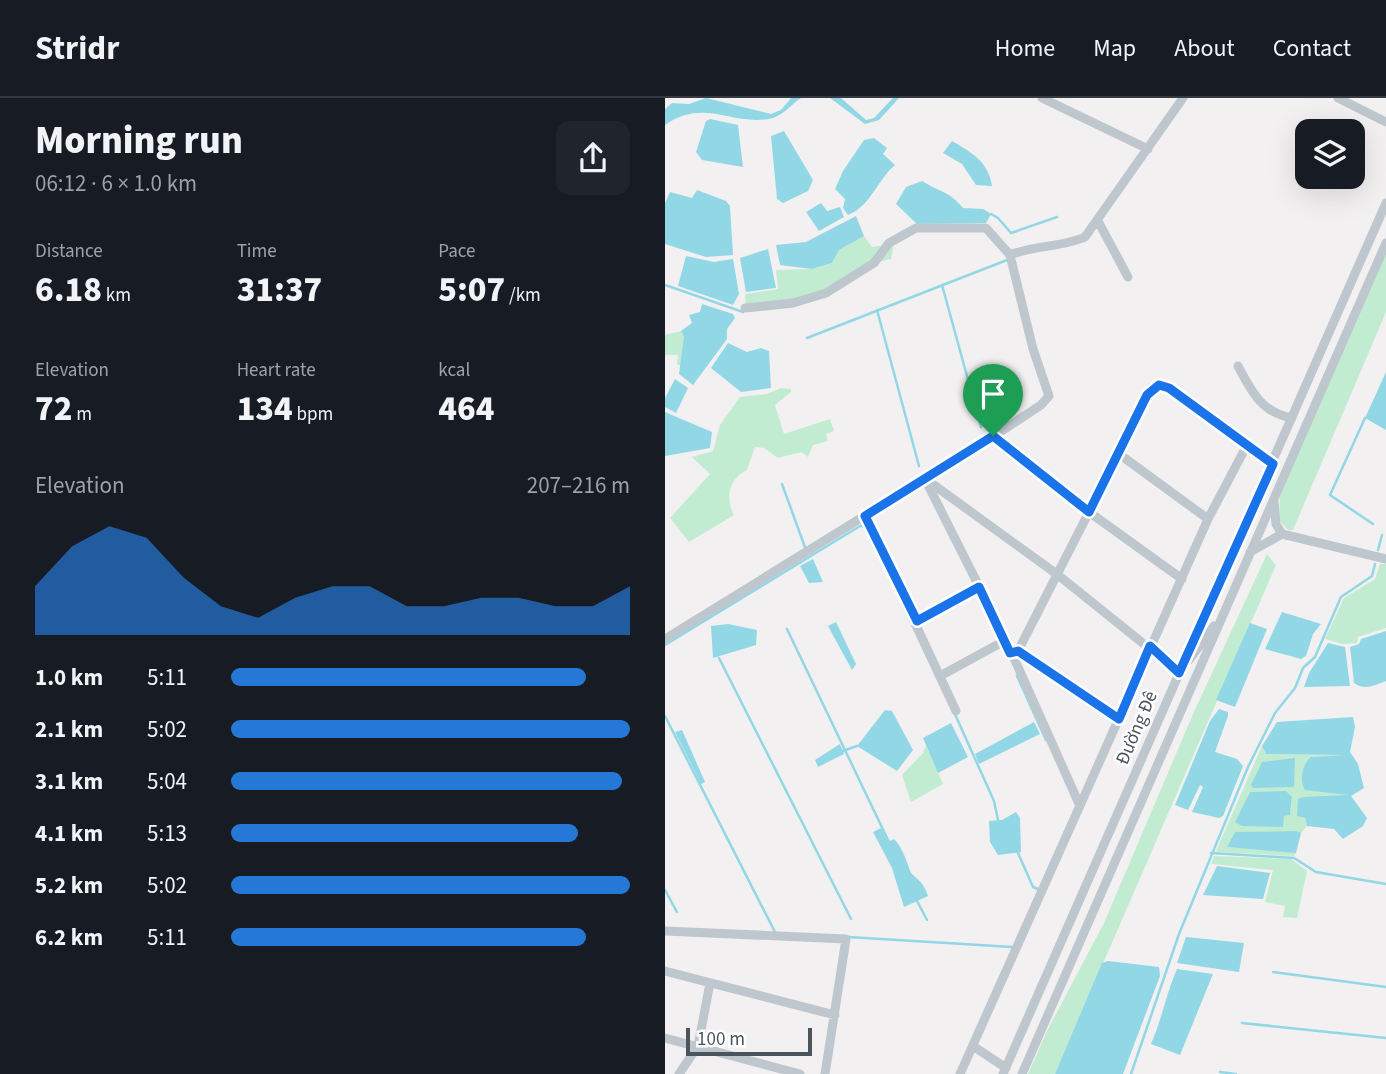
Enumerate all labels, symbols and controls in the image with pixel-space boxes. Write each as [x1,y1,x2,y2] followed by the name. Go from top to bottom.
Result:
[35,25,119,72] text: Stridr
[995,31,1055,66] text: Home
[1093,31,1136,66] text: Map
[1174,31,1235,66] text: About
[1273,31,1351,66] text: Contact
[35,114,243,168] text: Morning run
[1295,119,1365,189] map controls
[1295,119,1365,189] button: layers
[556,121,630,195] button: share
[35,167,197,200] text: 06:12 · 6 × 1.0 km
[35,238,103,265] text: Distance
[237,238,277,265] text: Time
[438,238,476,265] text: Pace
[35,265,102,315] text: 6.18
[237,265,322,315] text: 31:37
[438,265,505,315] text: 5:07
[102,282,131,309] text: km
[505,282,541,309] text: /km
[35,357,109,384] text: Elevation
[237,357,316,384] text: Heart rate
[438,357,470,384] text: kcal
[963,364,1023,436] pin
[974,375,1012,413] icon: arrive
[35,384,72,434] text: 72
[237,384,293,434] text: 134
[438,384,494,434] text: 464
[72,401,92,428] text: m
[293,401,333,428] text: bpm
[35,469,125,502] text: Elevation
[527,469,630,502] text: 207–216 m
[35,661,103,694] text: 1.0 km
[147,661,187,694] text: 5:11
[1109,687,1165,769] street label: Đường Đê
[35,713,103,746] text: 2.1 km
[147,713,187,746] text: 5:02
[35,765,103,798] text: 3.1 km
[147,765,187,798] text: 5:04
[35,817,103,850] text: 4.1 km
[147,817,187,850] text: 5:13
[35,869,103,902] text: 5.2 km
[147,869,187,902] text: 5:02
[35,921,103,954] text: 6.2 km
[147,921,187,954] text: 5:11
[686,1025,812,1057] scale bar
[697,1026,745,1053] text: 100 m

